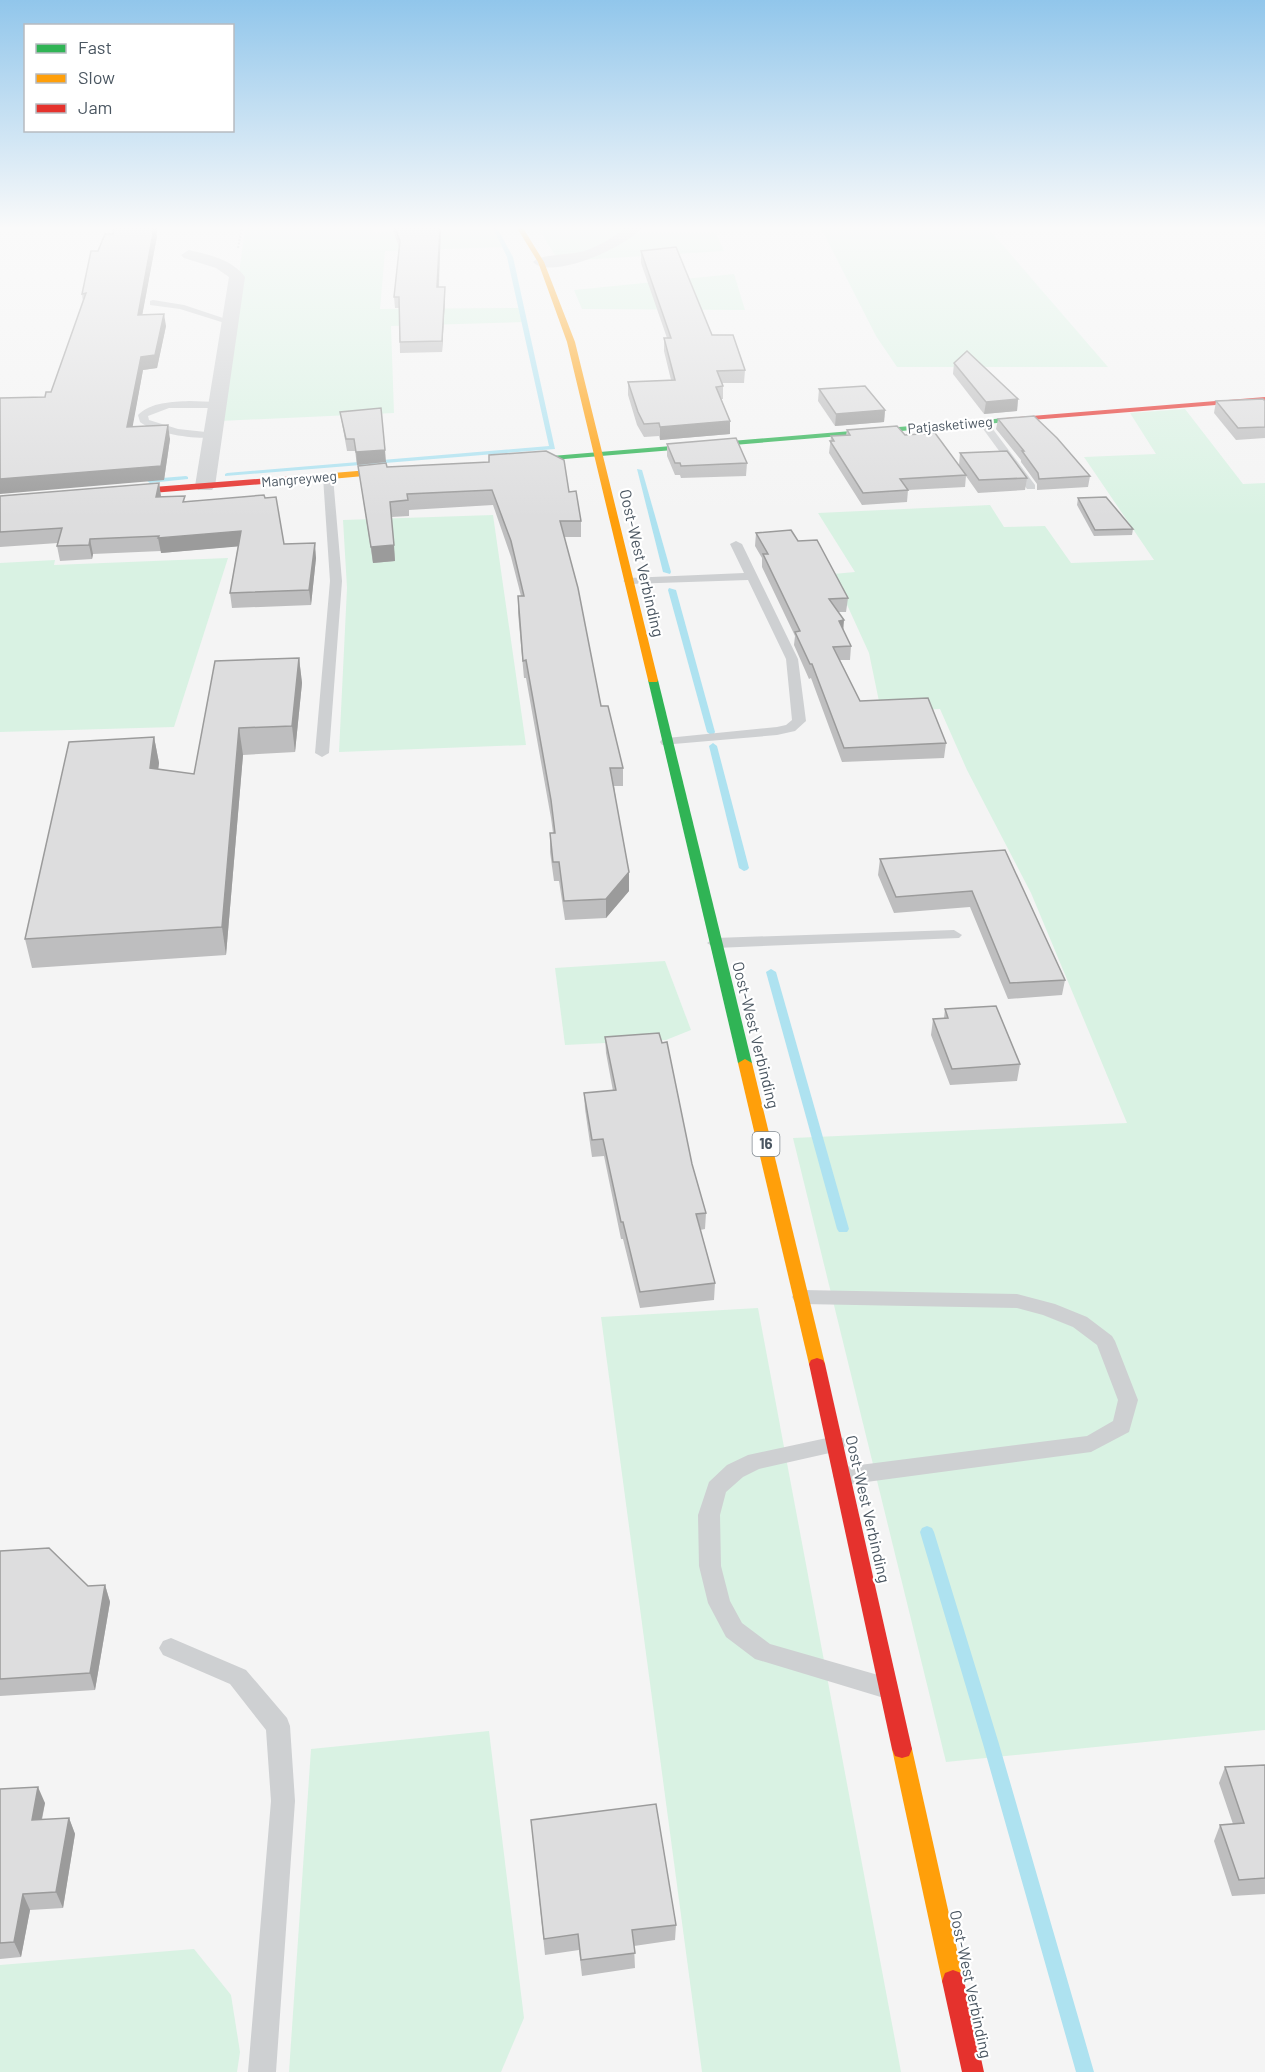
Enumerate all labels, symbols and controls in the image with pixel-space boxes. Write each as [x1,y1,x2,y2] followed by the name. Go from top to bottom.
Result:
[24,24,234,132] legend
[78,36,112,58] text: Fast
[78,66,115,88] text: Slow
[78,96,112,118] text: Jam
[907,412,993,437] street label: Patjasketiweg
[260,467,337,490] street label: Mangreyweg
[616,487,669,639] street label: Oost-West Verbinding
[729,959,784,1110] street label: Oost-West Verbinding
[752,1132,780,1156] road number: 16
[842,1433,895,1585] street label: Oost-West Verbinding
[947,1908,996,2060] street label: Oost-West Verbinding

